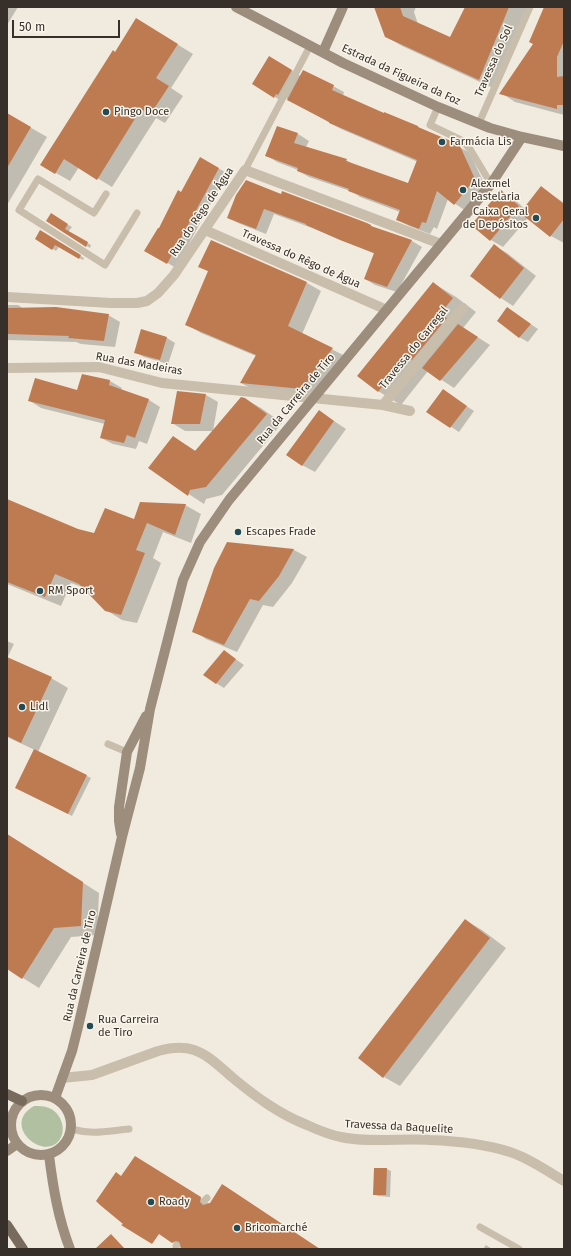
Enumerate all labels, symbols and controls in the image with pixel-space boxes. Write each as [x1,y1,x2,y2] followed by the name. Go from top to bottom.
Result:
[14,12,122,38] scale bar
[19,20,45,34] text: 50 m
[472,23,516,99] street label: Travessa do Sol
[340,42,462,108] street label: Estrada da Figueira da Foz
[114,105,169,119] place label: Pingo Doce
[101,107,111,117] marker: Pingo Doce
[450,135,511,149] place label: Farmácia Lis
[437,137,447,147] marker: Farmácia Lis
[167,165,237,259] street label: Rua do Rêgo de Água
[471,177,520,203] place label: Alexmel Pastelaria
[458,185,468,195] marker: Alexmel Pastelaria
[463,205,528,231] place label: Caixa Geral de Depósitos
[531,213,541,223] marker: Caixa Geral de Depósitos
[240,227,362,291] street label: Travessa do Rêgo de Água
[377,304,451,392] street label: Travessa do Carregal
[95,350,183,378] street label: Rua das Madeiras
[254,351,338,447] street label: Rua da Carreira de Tiro
[246,525,316,539] place label: Escapes Frade
[233,527,243,537] marker: Escapes Frade
[48,584,93,598] place label: RM Sport
[35,586,45,596] marker: RM Sport
[30,700,48,714] place label: Lidl
[17,702,27,712] marker: Lidl
[61,909,99,1023] street label: Rua da Carreira de Tiro
[98,1013,159,1039] place label: Rua Carreira de Tiro
[85,1021,95,1031] marker: Rua Carreira de Tiro
[344,1118,454,1136] street label: Travessa da Baquelite
[159,1195,190,1209] place label: Roady
[146,1197,156,1207] marker: Roady
[245,1221,308,1235] place label: Bricomarché
[232,1223,242,1233] marker: Bricomarché

